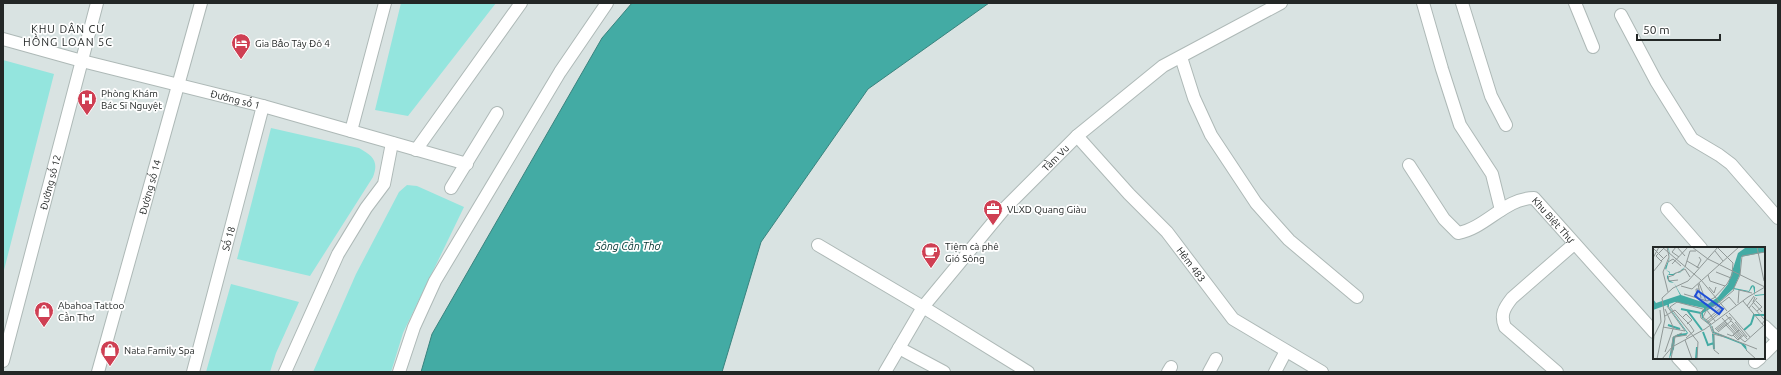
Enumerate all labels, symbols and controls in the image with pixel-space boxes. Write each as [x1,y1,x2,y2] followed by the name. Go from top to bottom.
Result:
[1637,16,1720,42] scale bar
[23,22,113,48] district label: KHU DÂN CƯ HỒNG LOAN 5C
[1643,23,1670,36] text: 50 m
[230,32,252,60] hotel icon: Gia Bảo Tây Đô 4
[255,38,330,49] place label: Gia Bảo Tây Đô 4
[76,88,98,116] hospital icon: Phòng Khám Bác Sĩ Nguyệt
[101,88,162,112] place label: Phòng Khám Bác Sĩ Nguyệt
[209,88,261,111] street label: Đường số 1
[1040,142,1071,173] street label: Tầm Vu
[37,153,62,211] street label: Đường số 12
[137,158,163,216] street label: Đường số 14
[1530,195,1577,246] street label: Khu Biệt Thự
[982,198,1004,226] office icon: VLXD Quang Giàu
[1007,204,1086,215] place label: VLXD Quang Giàu
[220,225,237,252] street label: Số 18
[594,238,662,252] water label: Sông Cần Thơ
[920,241,942,269] cafe icon: Tiệm cà phê Gió Sông
[945,241,999,264] place label: Tiệm cà phê Gió Sông
[1175,245,1208,284] street label: Hẻm 483
[1653,247,1765,359] inset map
[33,300,55,328] shop icon: Abahoa Tattoo Cần Thơ
[58,300,124,323] place label: Abahoa Tattoo Cần Thơ
[99,339,121,367] shop icon: Nata Family Spa
[124,345,195,356] place label: Nata Family Spa

